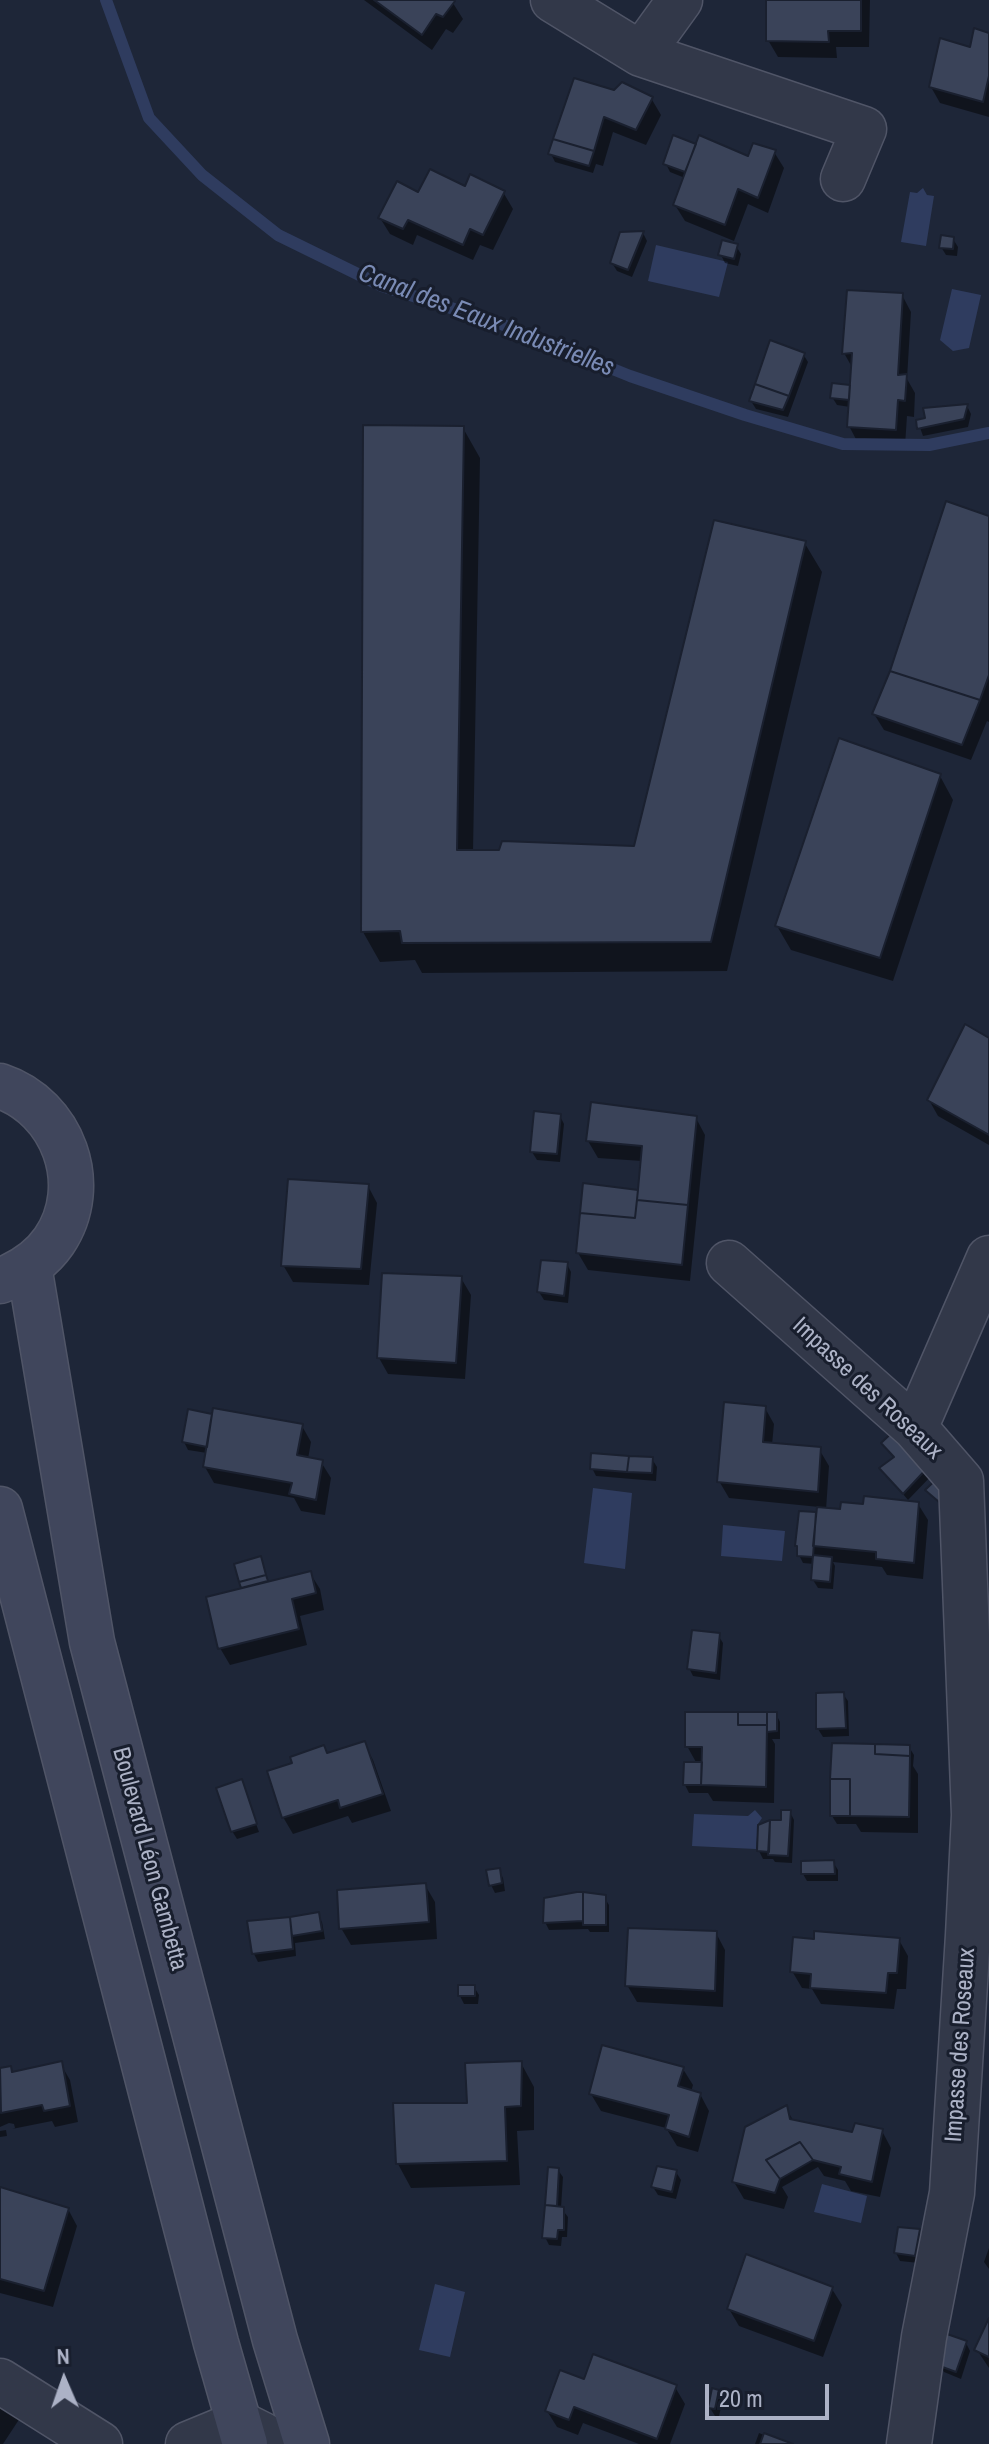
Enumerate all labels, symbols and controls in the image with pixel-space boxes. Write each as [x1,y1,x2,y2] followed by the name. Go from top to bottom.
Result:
[354,258,618,384] water label: Canal des Eaux Industrielles
[786,1312,948,1466] street label: Impasse des Roseaux
[105,1744,193,1974] street label: Boulevard Léon Gambetta
[940,1947,982,2143] street label: Impasse des Roseaux
[24,2340,104,2420] north arrow
[56,2341,70,2371] text: N
[709,2368,833,2418] scale bar
[719,2382,763,2414] text: 20 m

